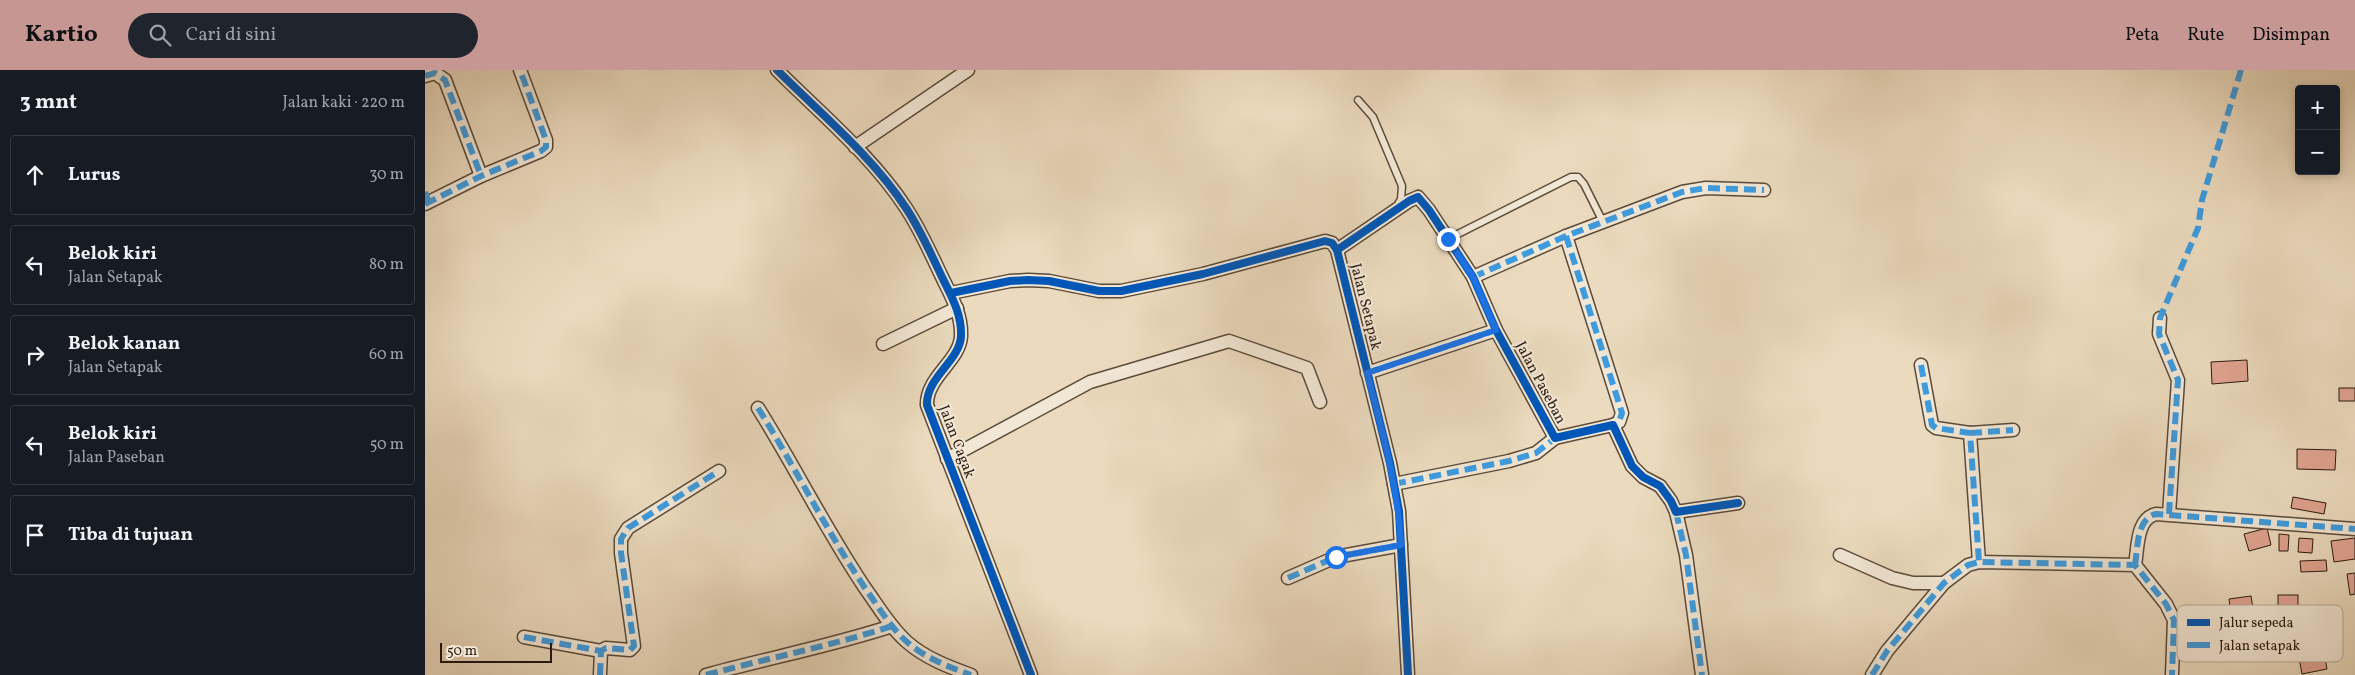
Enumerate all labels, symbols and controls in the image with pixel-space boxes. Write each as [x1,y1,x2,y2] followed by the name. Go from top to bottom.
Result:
[128,13,478,58] search box
[25,18,98,52] text: Kartio
[146,21,174,49] icon: search
[186,22,276,48] text: Cari di sini
[2125,23,2159,48] text: Peta
[2187,23,2224,48] text: Rute
[2252,23,2330,48] text: Disimpan
[2295,85,2340,175] map controls
[2295,85,2340,130] button: +
[20,88,77,117] text: 3 mnt
[283,92,405,114] text: Jalan kaki · 220 m
[2295,130,2340,175] button: −
[21,161,49,189] icon: ahead
[68,162,120,188] text: Lurus
[369,164,404,186] text: 30 m
[1437,228,1460,251] route end
[68,241,157,267] text: Belok kiri
[21,251,49,279] icon: left
[369,254,404,276] text: 80 m
[1344,261,1386,353] street label: Jalan Setapak
[68,267,163,289] text: Jalan Setapak
[68,331,180,357] text: Belok kanan
[1509,338,1571,428] street label: Jalan Paseban
[21,341,49,369] icon: right
[369,344,404,366] text: 60 m
[68,357,163,379] text: Jalan Setapak
[932,402,980,482] street label: Jalan Cagak
[68,421,157,447] text: Belok kiri
[21,431,49,459] icon: left
[370,434,404,456] text: 50 m
[68,447,165,469] text: Jalan Paseban
[21,521,49,549] icon: arrive
[68,522,193,548] text: Tiba di tujuan
[1325,546,1348,569] route start
[2177,605,2343,662] legend
[2219,614,2294,633] text: Jalur sepeda
[2219,637,2300,656] text: Jalan setapak
[440,640,553,663] scale bar
[447,642,477,661] text: 50 m

